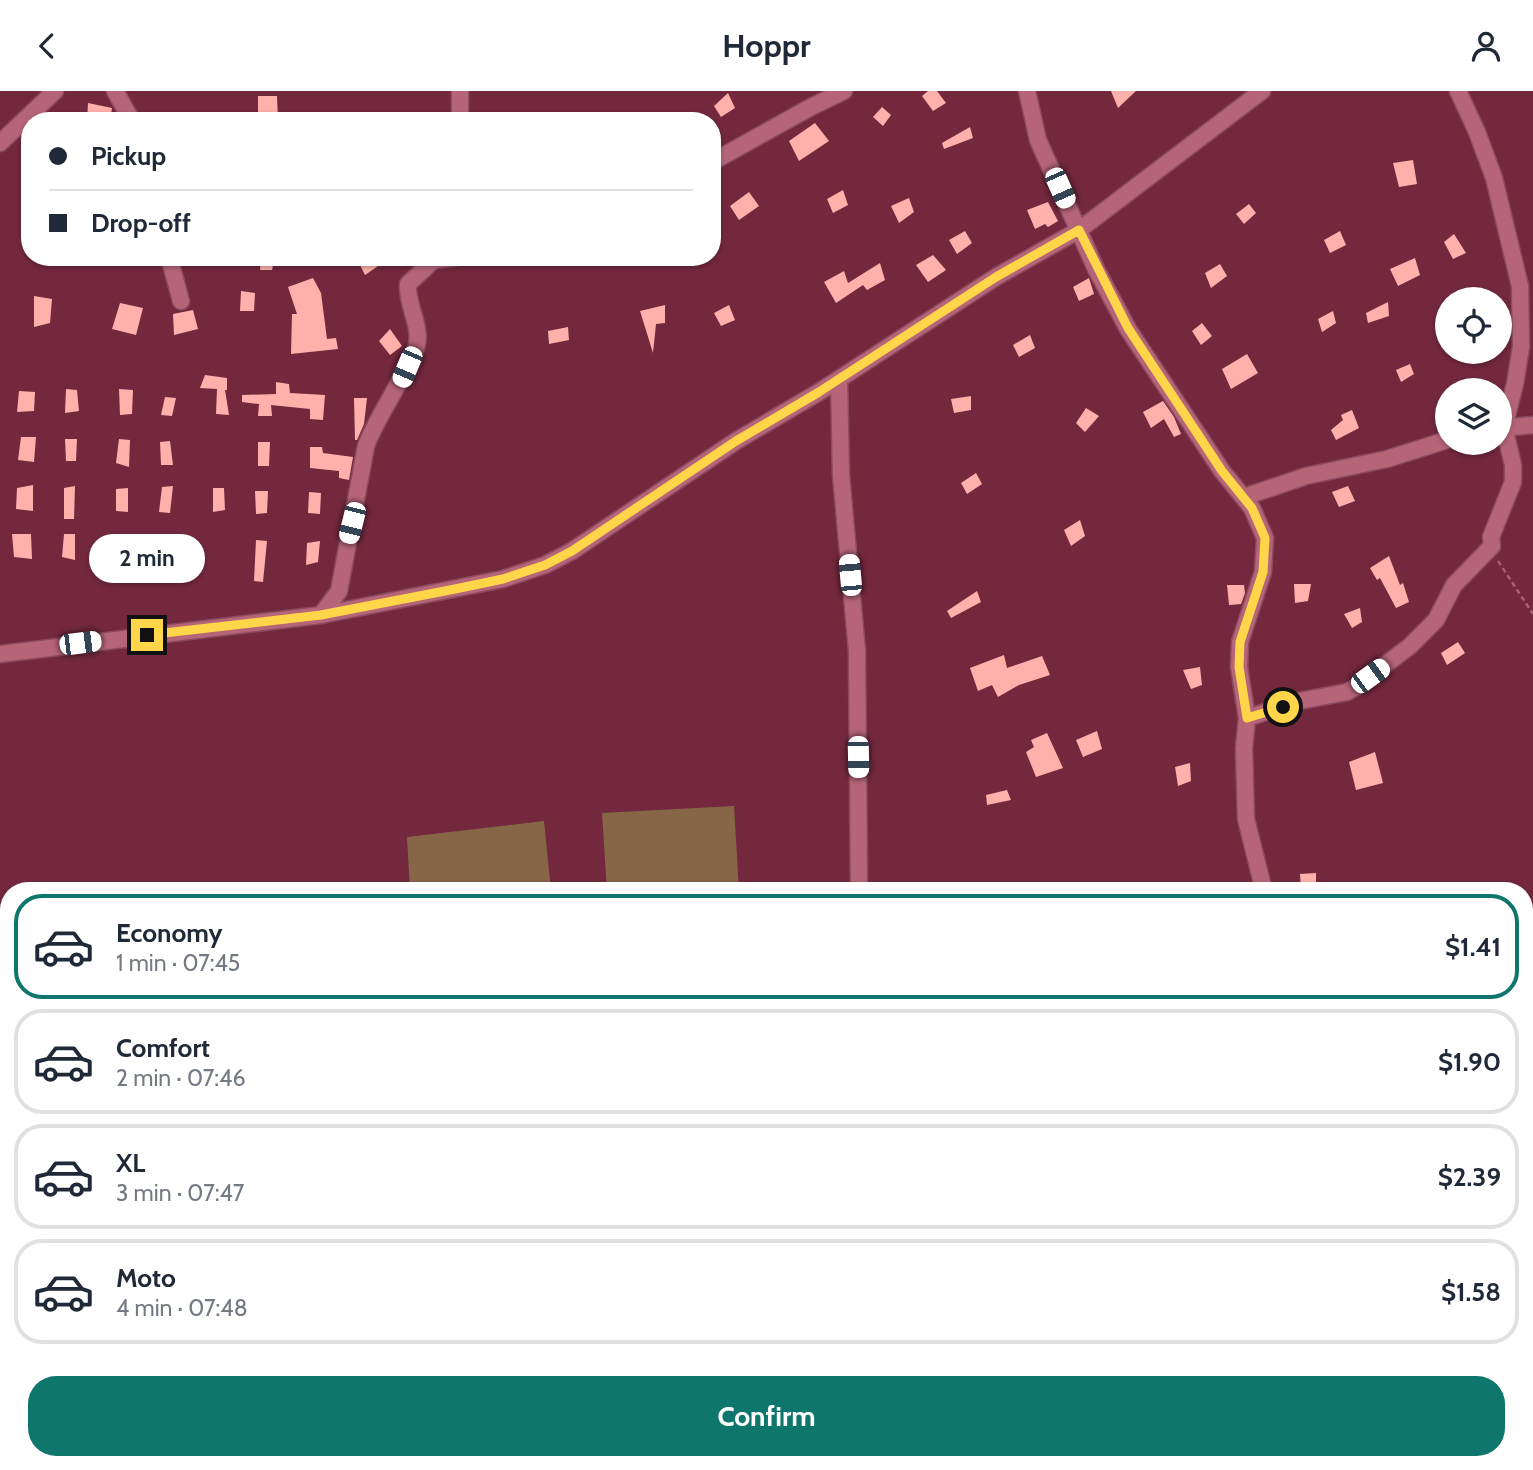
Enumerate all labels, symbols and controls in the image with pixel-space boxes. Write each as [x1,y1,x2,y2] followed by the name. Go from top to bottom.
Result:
[722,26,811,65] text: Hoppr
[28,27,66,65] icon: back
[1467,27,1505,65] icon: person
[91,140,166,172] text: Pickup
[1042,165,1079,211] car
[91,207,191,239] text: Drop-off
[1435,287,1512,455] map controls
[1435,287,1512,364] button: locate
[390,344,425,390] car
[1435,378,1512,455] button: layers
[337,500,368,546] car
[89,533,205,582] callout: 2 min
[119,544,175,572] text: 2 min
[838,553,863,597] car
[131,619,163,651] route end
[58,630,103,656] car
[1347,655,1394,697] car
[1267,691,1299,723] route start
[848,736,869,778] car
[32,915,95,978] icon: car
[116,917,222,949] text: Economy
[1445,931,1501,963] text: $1.41
[116,949,240,977] text: 1 min · 07:45
[32,1030,95,1093] icon: car
[116,1032,210,1064] text: Comfort
[1438,1046,1501,1078] text: $1.90
[116,1064,245,1092] text: 2 min · 07:46
[32,1145,95,1208] icon: car
[116,1147,145,1179] text: XL
[1438,1161,1501,1193] text: $2.39
[116,1179,244,1207] text: 3 min · 07:47
[32,1260,95,1323] icon: car
[116,1262,176,1294] text: Moto
[1441,1276,1501,1308] text: $1.58
[116,1294,248,1322] text: 4 min · 07:48
[28,1376,1505,1456] button: Confirm

